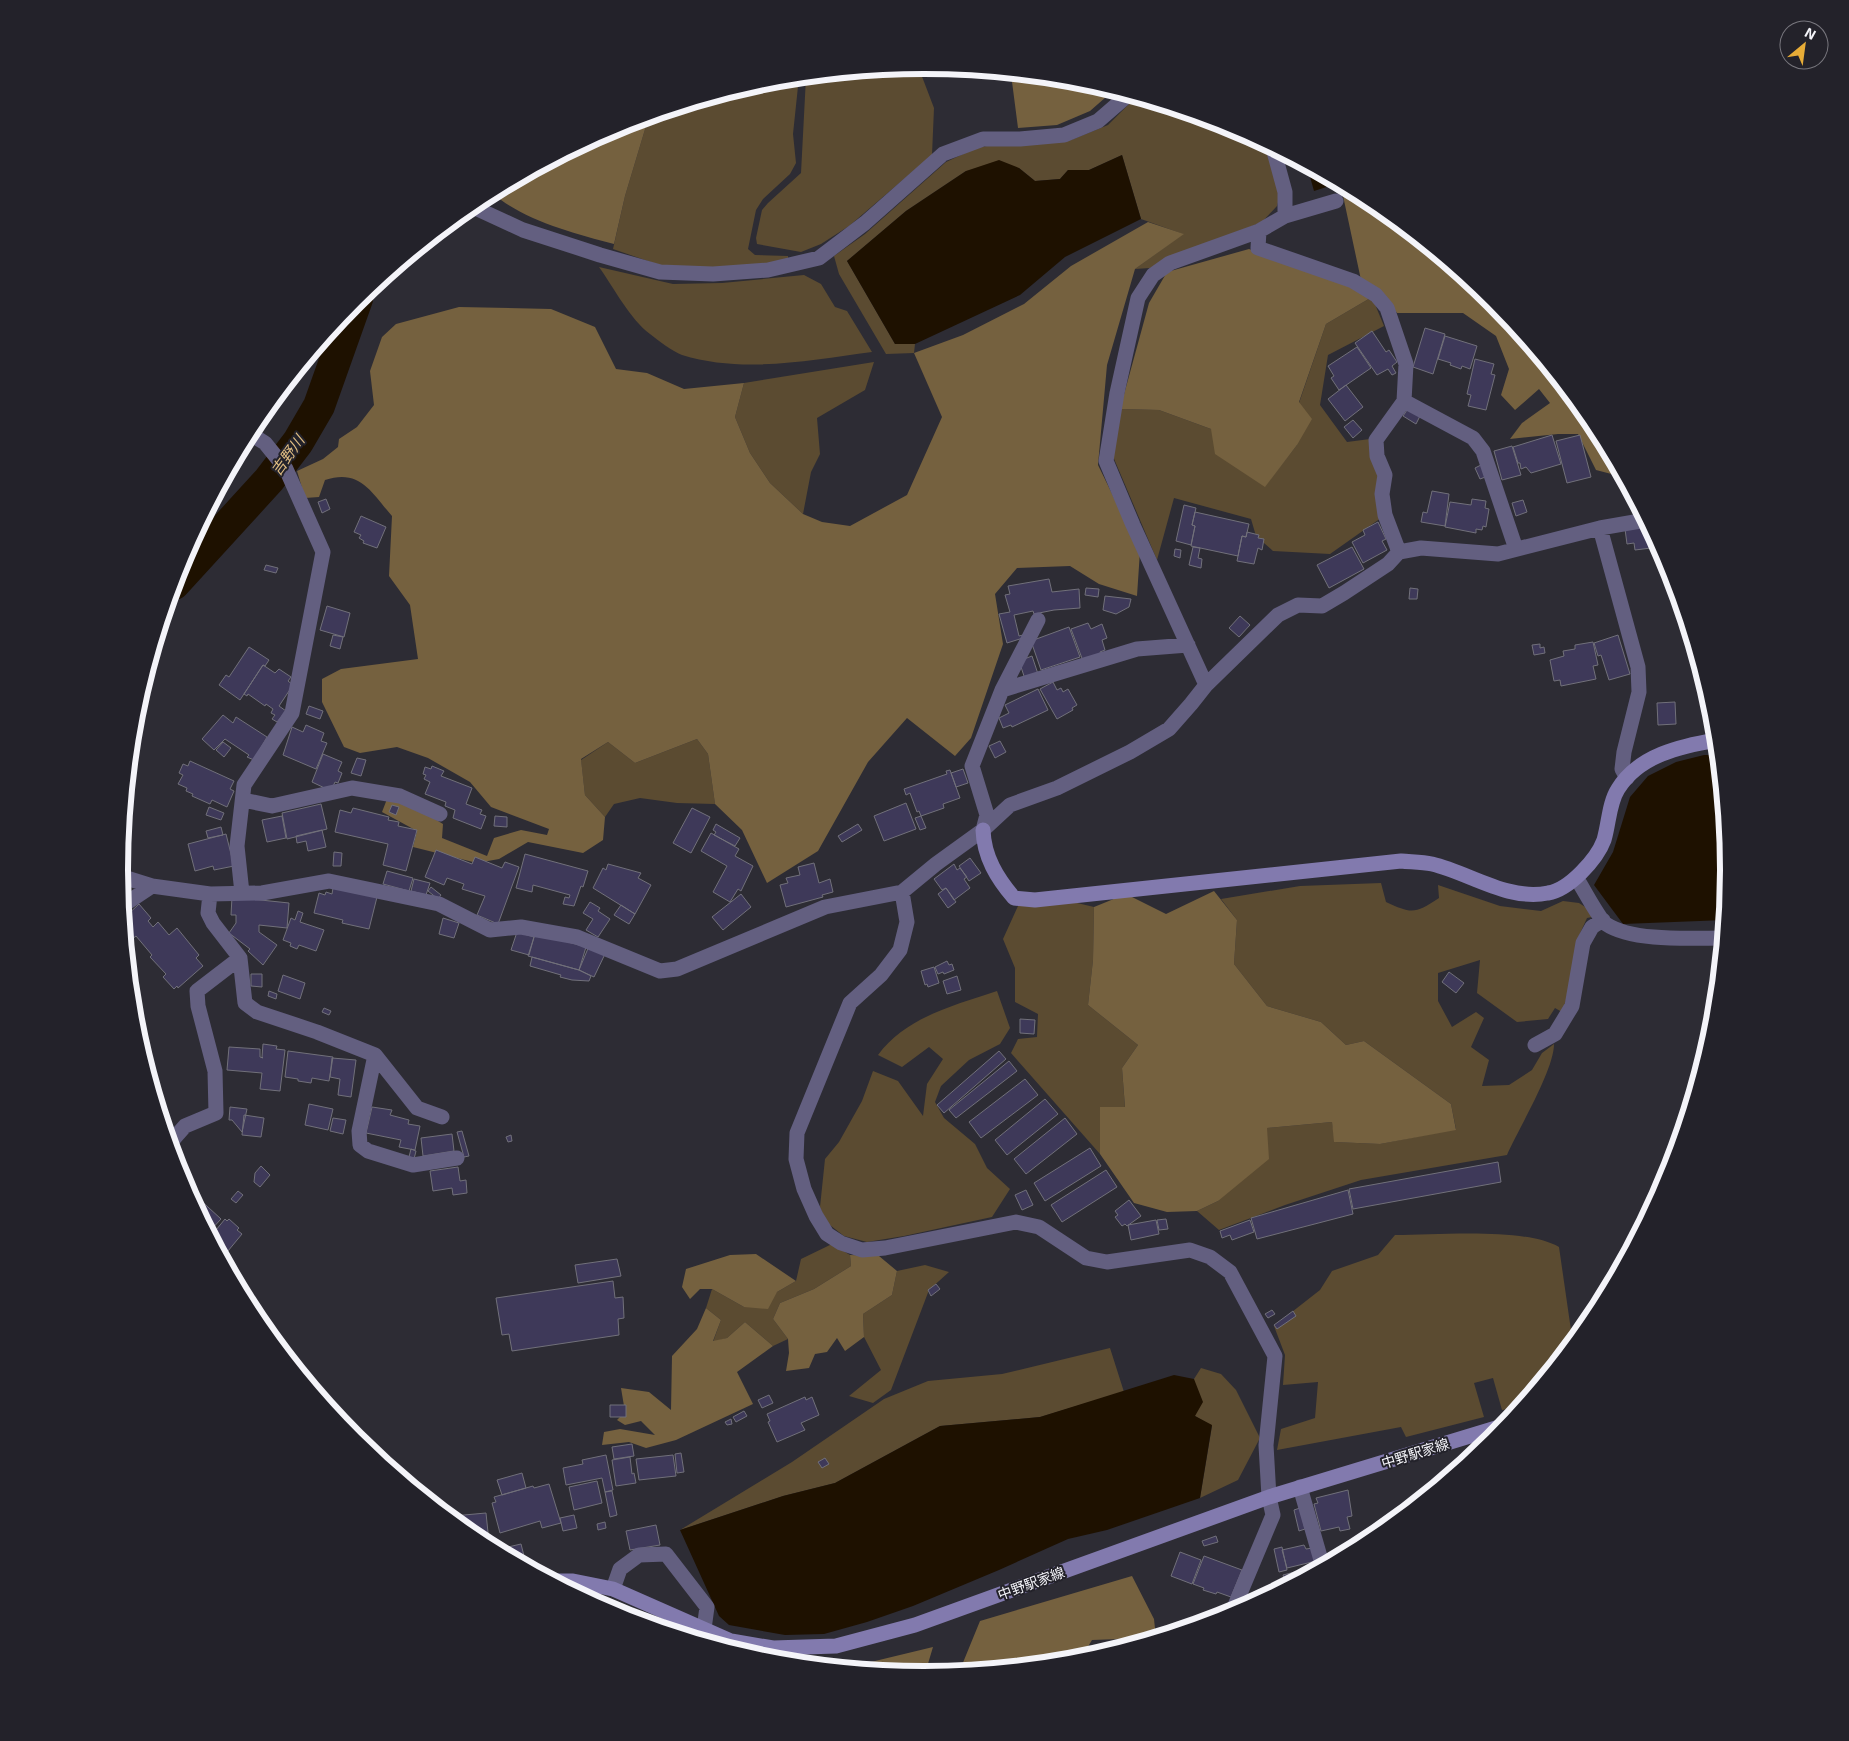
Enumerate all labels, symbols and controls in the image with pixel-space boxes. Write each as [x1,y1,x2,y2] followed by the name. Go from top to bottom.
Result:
[1779,20,1829,70] north arrow
[1802,23,1819,43] text: N
[266,430,309,478] water label: 吉野川
[1379,1435,1451,1471] street label: 中野駅家線
[995,1563,1067,1603] street label: 中野駅家線

